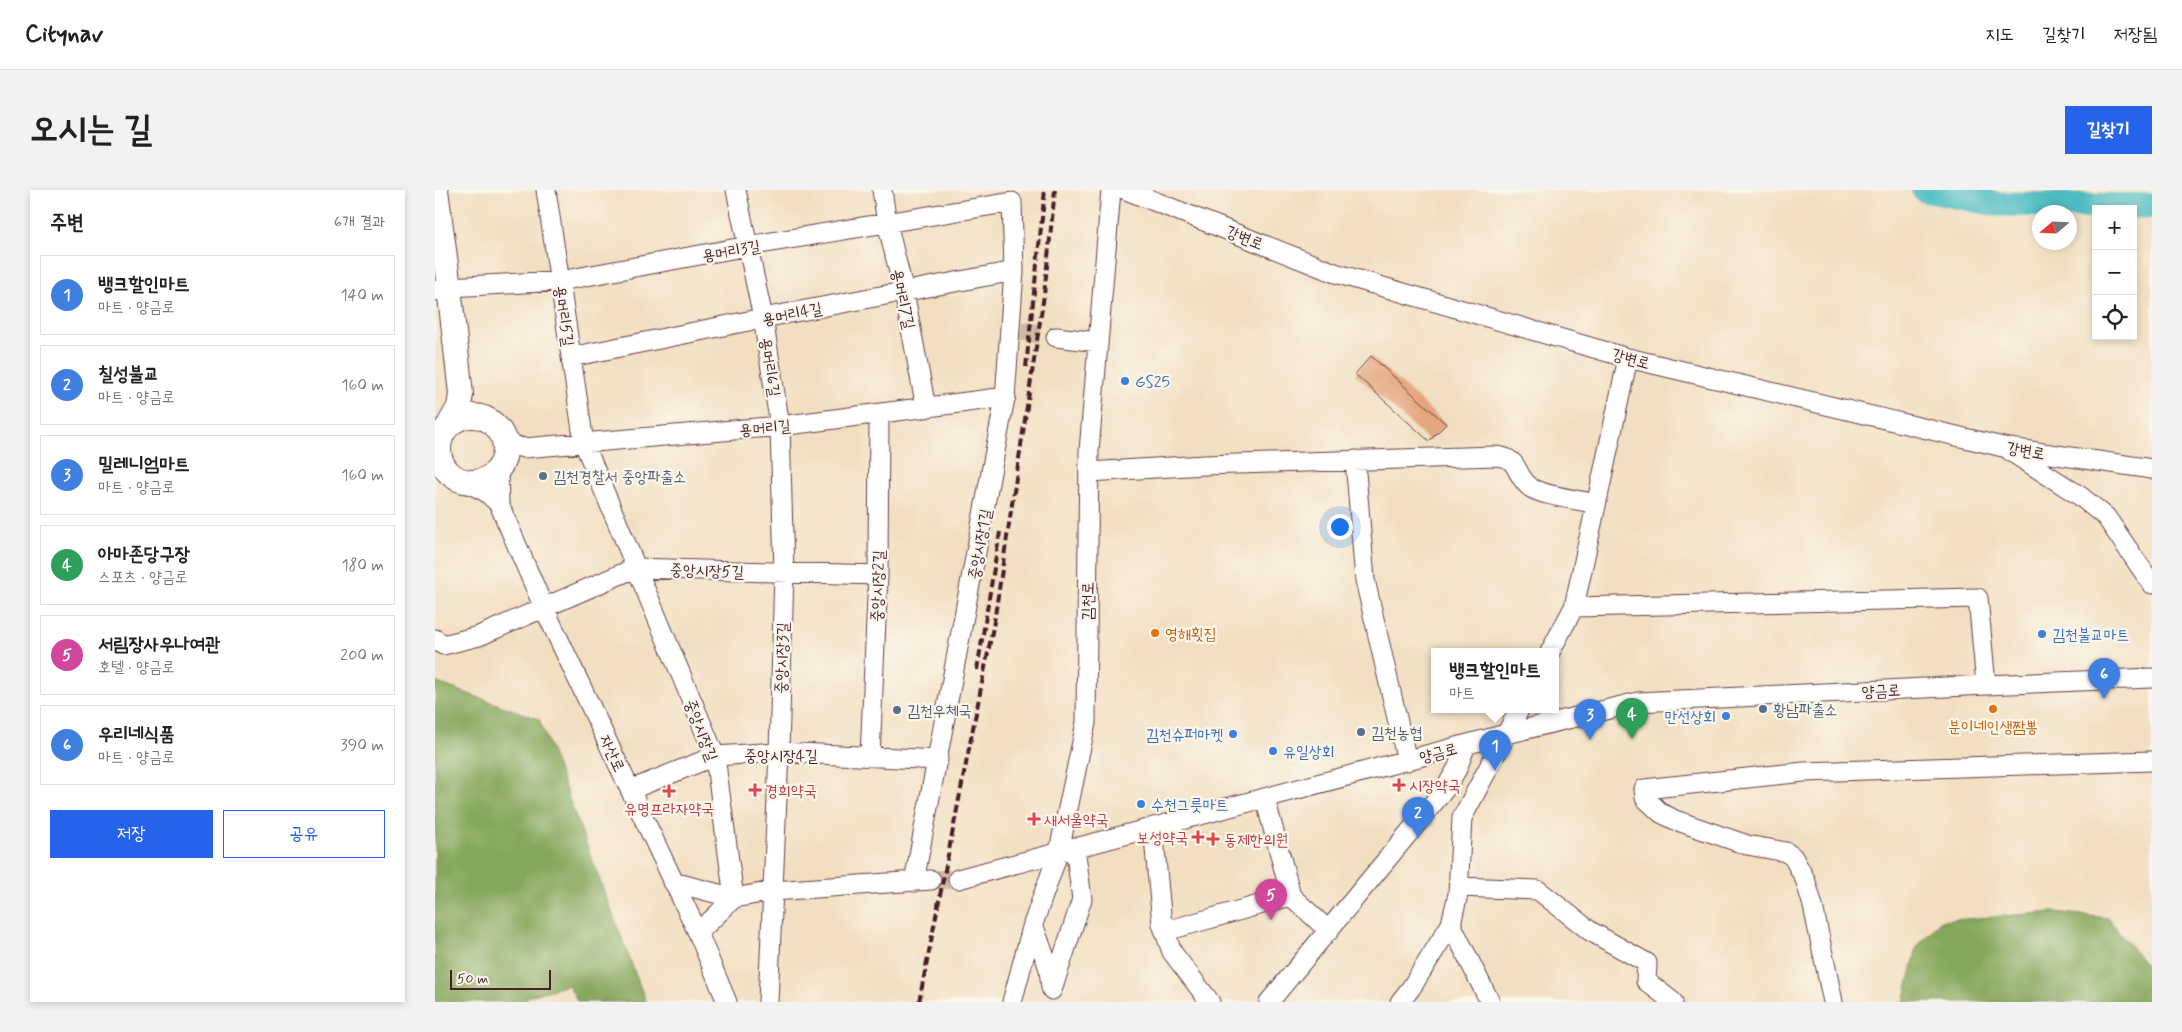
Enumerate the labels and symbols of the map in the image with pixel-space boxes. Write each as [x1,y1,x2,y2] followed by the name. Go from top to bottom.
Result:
[2032,205,2077,250] north arrow
[1223,221,1266,255] street label: 강변로
[701,236,762,267] street label: 용머리3길
[886,267,919,332] street label: 용머리7길
[549,284,578,348] street label: 용머리5길
[760,298,824,331] street label: 용머리4길
[754,336,785,398] street label: 용머리6길
[1609,344,1652,375] street label: 강변로
[1135,372,1170,393] place label: GS25
[1119,375,1131,387] marker: GS25
[739,416,792,441] street label: 용머리길
[2005,438,2047,465] street label: 강변로
[553,467,686,488] place label: 김천경찰서 중앙파출소
[537,470,549,482] marker: 김천경찰서 중앙파출소
[964,507,997,581] street label: 중앙시장1길
[1327,514,1353,540] your location
[867,549,890,623] street label: 중앙시장2길
[670,560,744,583] street label: 중앙시장5길
[1078,582,1099,621] street label: 김천로
[771,622,794,694] street label: 중앙시장3길
[1165,624,1217,645] place label: 영해횟집
[2052,625,2129,646] place label: 김천불교마트
[1149,627,1161,639] marker: 영해횟집
[2036,628,2048,640] marker: 김천불교마트
[2088,658,2120,699] pin: 6
[1861,680,1901,703] street label: 양금로
[679,697,722,764] street label: 중앙시장길
[1616,698,1648,739] pin: 4
[1574,699,1606,740] pin: 3
[1773,700,1837,721] place label: 황남파출소
[907,701,972,722] place label: 김천우체국
[1757,703,1769,715] marker: 황남파출소
[1987,703,1999,715] marker: 분이네인생짬뽕
[891,704,903,716] marker: 김천우체국
[1665,707,1716,728] place label: 만선상회
[1720,710,1732,722] marker: 만선상회
[1948,717,2038,738] place label: 분이네인생짬뽕
[1371,723,1423,744] place label: 김천농협
[1146,725,1223,746] place label: 김천슈퍼마켓
[1355,726,1367,738] marker: 김천농협
[1227,728,1239,740] marker: 김천슈퍼마켓
[1479,730,1511,771] pin: 1
[594,732,629,776] street label: 자산로
[1417,738,1460,769] street label: 양금로
[1283,742,1335,763] place label: 유일상회
[1267,745,1279,757] marker: 유일상회
[744,746,818,767] street label: 중앙시장4길
[1409,776,1461,797] place label: 시장약국
[1393,779,1405,791] marker: 시장약국
[765,781,817,802] place label: 경희약국
[749,784,761,796] marker: 경희약국
[663,785,675,797] marker: 유명프라자약국
[1151,795,1228,816] place label: 수천그릇마트
[1402,797,1434,838] pin: 2
[1135,798,1147,810] marker: 수천그릇마트
[624,799,714,820] place label: 유명프라자약국
[1044,810,1109,831] place label: 새서울약국
[1028,813,1040,825] marker: 새서울약국
[1137,828,1188,849] place label: 보성약국
[1224,830,1288,851] place label: 동제한의원
[1192,831,1204,843] marker: 보성약국
[1206,832,1220,846] marker: 동제한의원
[1255,879,1287,920] pin: 5
[450,967,551,990] scale bar

